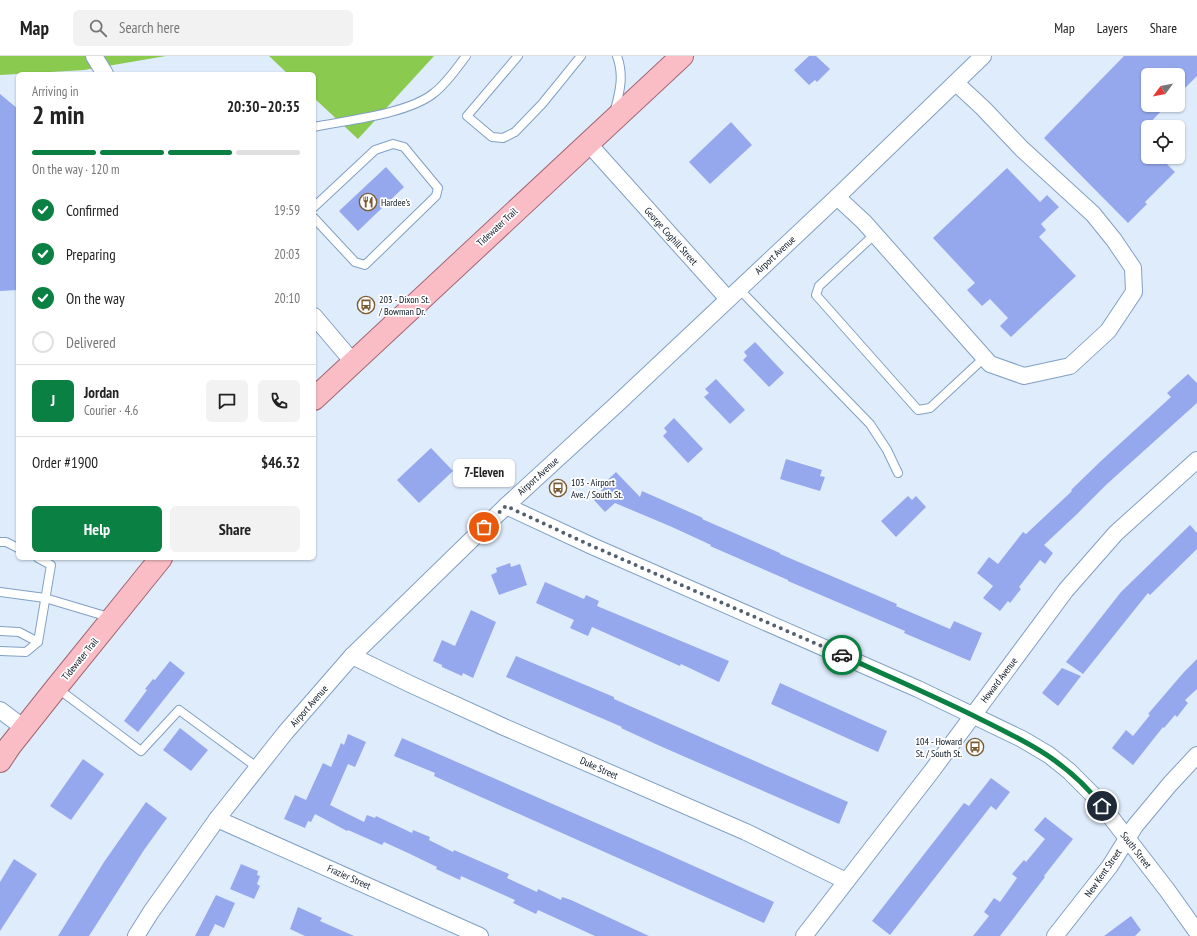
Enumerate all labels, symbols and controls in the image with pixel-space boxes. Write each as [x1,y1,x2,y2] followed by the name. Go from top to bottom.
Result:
[73,10,353,46] search box
[20,16,49,40] text: Map
[87,17,109,39] icon: search
[119,18,180,37] text: Search here
[1054,19,1075,37] text: Map
[1097,19,1128,37] text: Layers
[1150,19,1177,37] text: Share
[1141,68,1185,112] north arrow
[1141,68,1185,164] map controls
[32,83,79,100] text: Arriving in
[227,97,300,116] text: 20:30–20:35
[32,98,85,131] text: 2 min
[1141,120,1185,164] button: locate
[32,161,119,178] text: On the way · 120 m
[358,192,378,212] restaurant icon: Hardee's
[381,196,411,209] place label: Hardee's
[32,199,54,221] icon: check
[66,201,119,220] text: Confirmed
[274,202,300,219] text: 19:59
[474,204,521,249] street label: Tidewater Trail
[642,204,701,268] street label: George Coghill Street
[752,233,798,277] street label: Airport Avenue
[32,243,54,265] icon: check
[66,245,116,264] text: Preparing
[274,246,300,263] text: 20:03
[32,287,54,309] icon: check
[66,289,125,308] text: On the way
[274,290,300,307] text: 20:10
[378,293,430,318] place label: 203 - Dixon St. / Bowman Dr.
[356,295,376,315] bus stop icon: 203 - Dixon St. / Bowman Dr.
[66,333,116,352] text: Delivered
[206,380,248,422] button: chat
[258,380,300,422] button: phone
[84,383,119,402] text: Jordan
[51,391,55,410] text: J
[84,402,138,419] text: Courier · 4.6
[32,453,98,472] text: Order #1900
[261,453,300,472] text: $46.32
[515,454,561,498] street label: Airport Avenue
[453,459,515,487] callout: 7-Eleven
[464,464,504,481] text: 7-Eleven
[571,476,623,501] place label: 103 - Airport Ave. / South St.
[548,478,568,498] bus stop icon: 103 - Airport Ave. / South St.
[32,506,162,552] button: Help
[170,506,300,552] button: Share
[467,510,501,544] pin
[473,516,495,538] icon: bag
[59,635,102,683] street label: Tidewater Trail
[822,635,862,675] courier
[831,644,853,666] icon: car
[978,655,1020,705] street label: Howard Avenue
[287,682,331,730] street label: Airport Avenue
[916,735,962,760] place label: 104 - Howard St. / South St.
[965,737,985,757] bus stop icon: 104 - Howard St. / South St.
[578,754,620,782] street label: Duke Street
[1085,789,1119,823] pin
[1091,795,1113,817] icon: home
[1118,829,1154,871] street label: South Street
[1082,846,1124,900] street label: New Kent Street
[325,862,373,892] street label: Frazier Street

